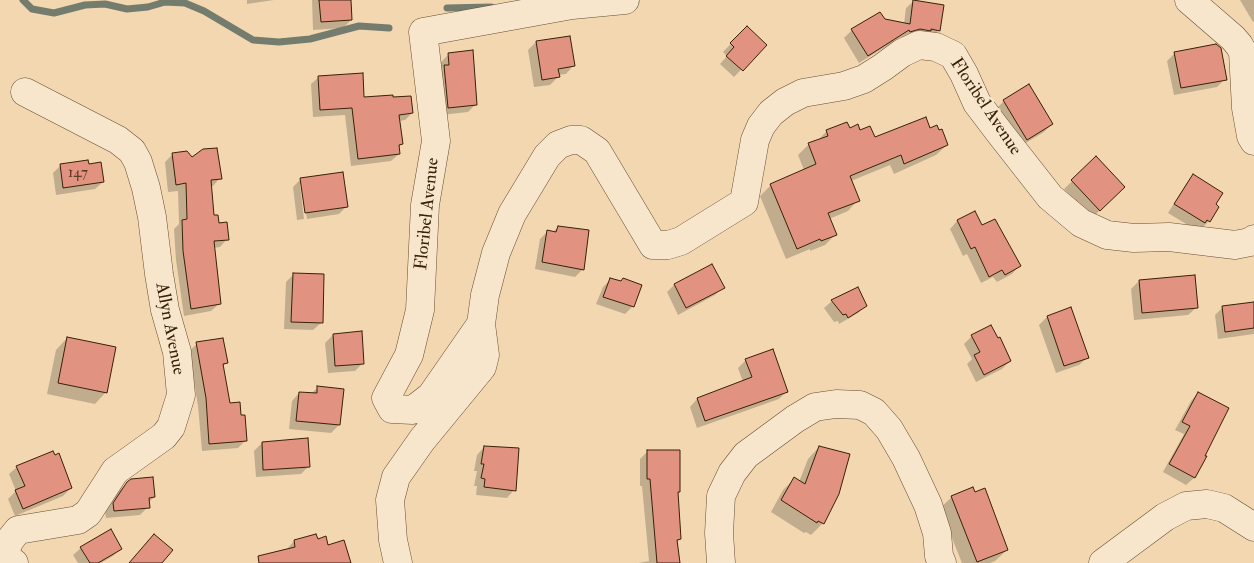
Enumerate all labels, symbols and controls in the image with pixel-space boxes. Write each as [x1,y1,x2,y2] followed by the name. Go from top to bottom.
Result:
[945,54,1025,160] street label: Floribel Avenue
[411,157,445,271] street label: Floribel Avenue
[68,165,88,183] house number: 147
[149,281,189,377] street label: Allyn Avenue

